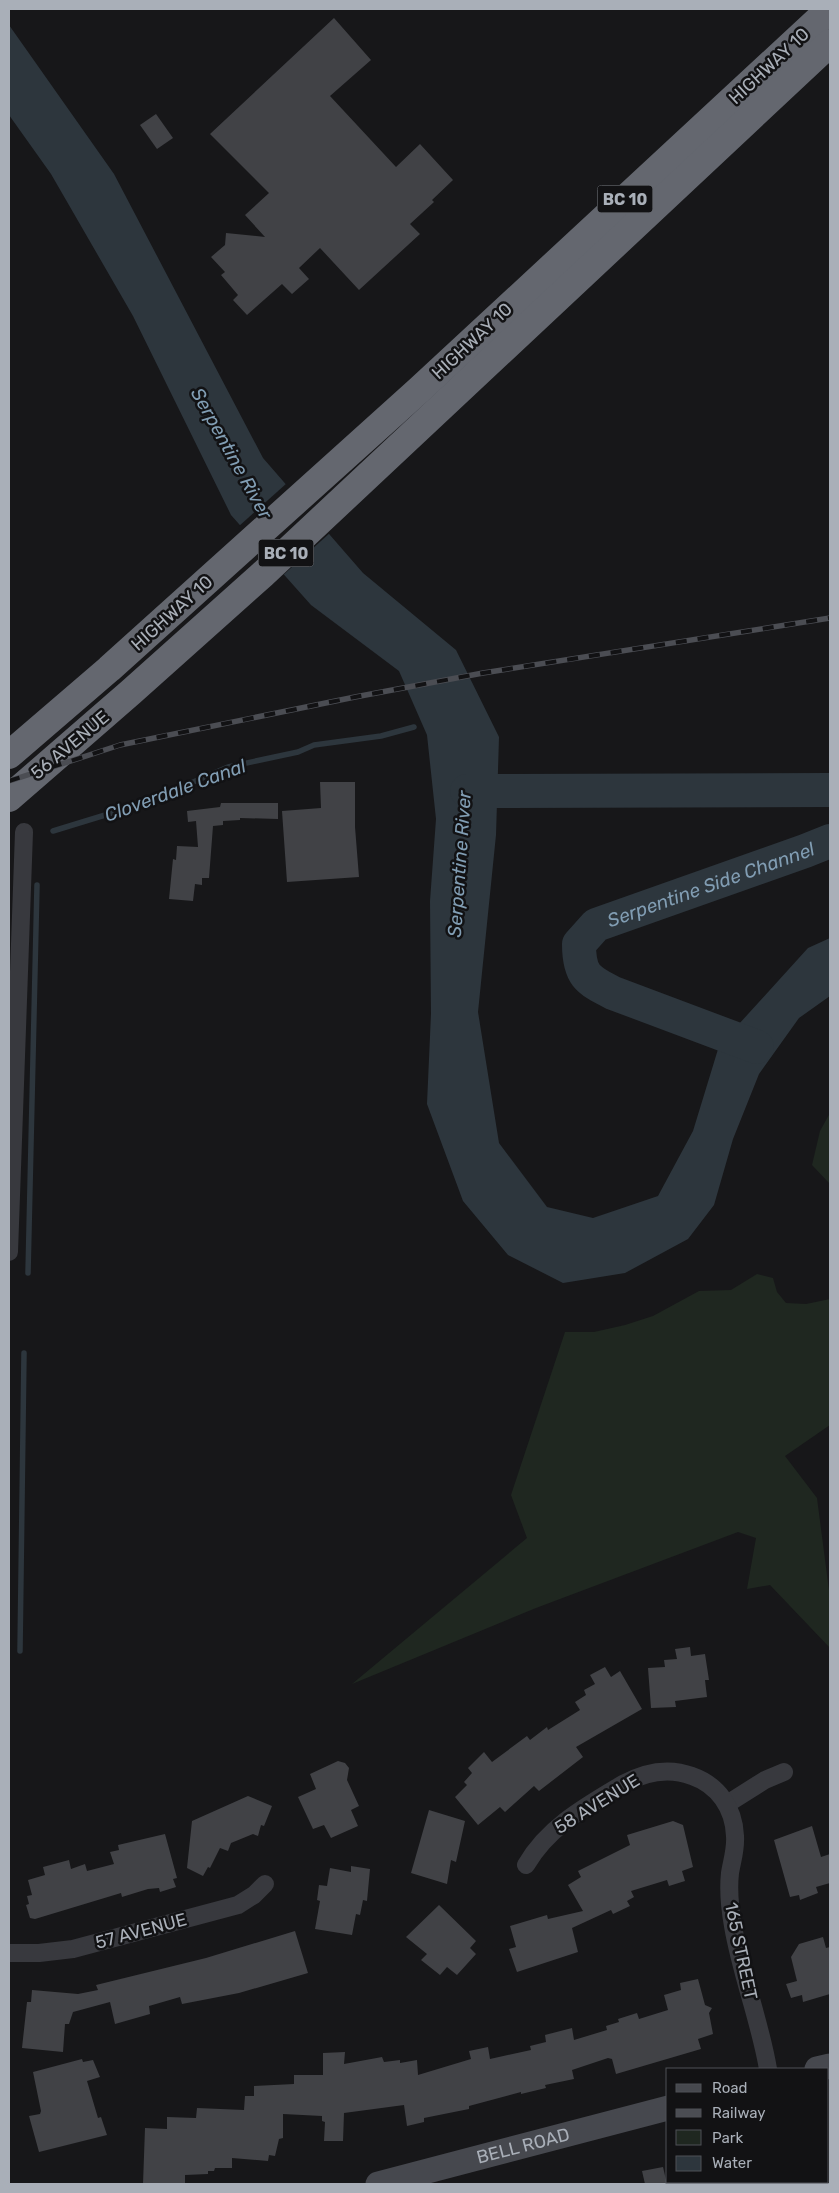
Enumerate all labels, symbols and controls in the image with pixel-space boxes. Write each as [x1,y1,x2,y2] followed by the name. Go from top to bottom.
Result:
[724,23,814,109] street label: HIGHWAY 10
[598,185,652,212] road number: BC 10
[427,298,517,384] street label: HIGHWAY 10
[186,383,278,524] water label: Serpentine River
[258,540,314,566] road number: BC 10
[127,571,217,655] street label: HIGHWAY 10
[26,706,114,784] street label: 56 AVENUE
[101,754,249,827] water label: Cloverdale Canal
[443,789,476,938] water label: Serpentine River
[604,837,818,932] water label: Serpentine Side Channel
[550,1769,644,1839] street label: 58 AVENUE
[720,1900,762,2002] street label: 165 STREET
[93,1908,189,1954] street label: 57 AVENUE
[666,2068,829,2183] legend
[712,2079,748,2097] text: Road
[712,2104,766,2122] text: Railway
[474,2123,572,2169] street label: BELL ROAD
[712,2129,743,2147] text: Park
[712,2154,752,2172] text: Water

